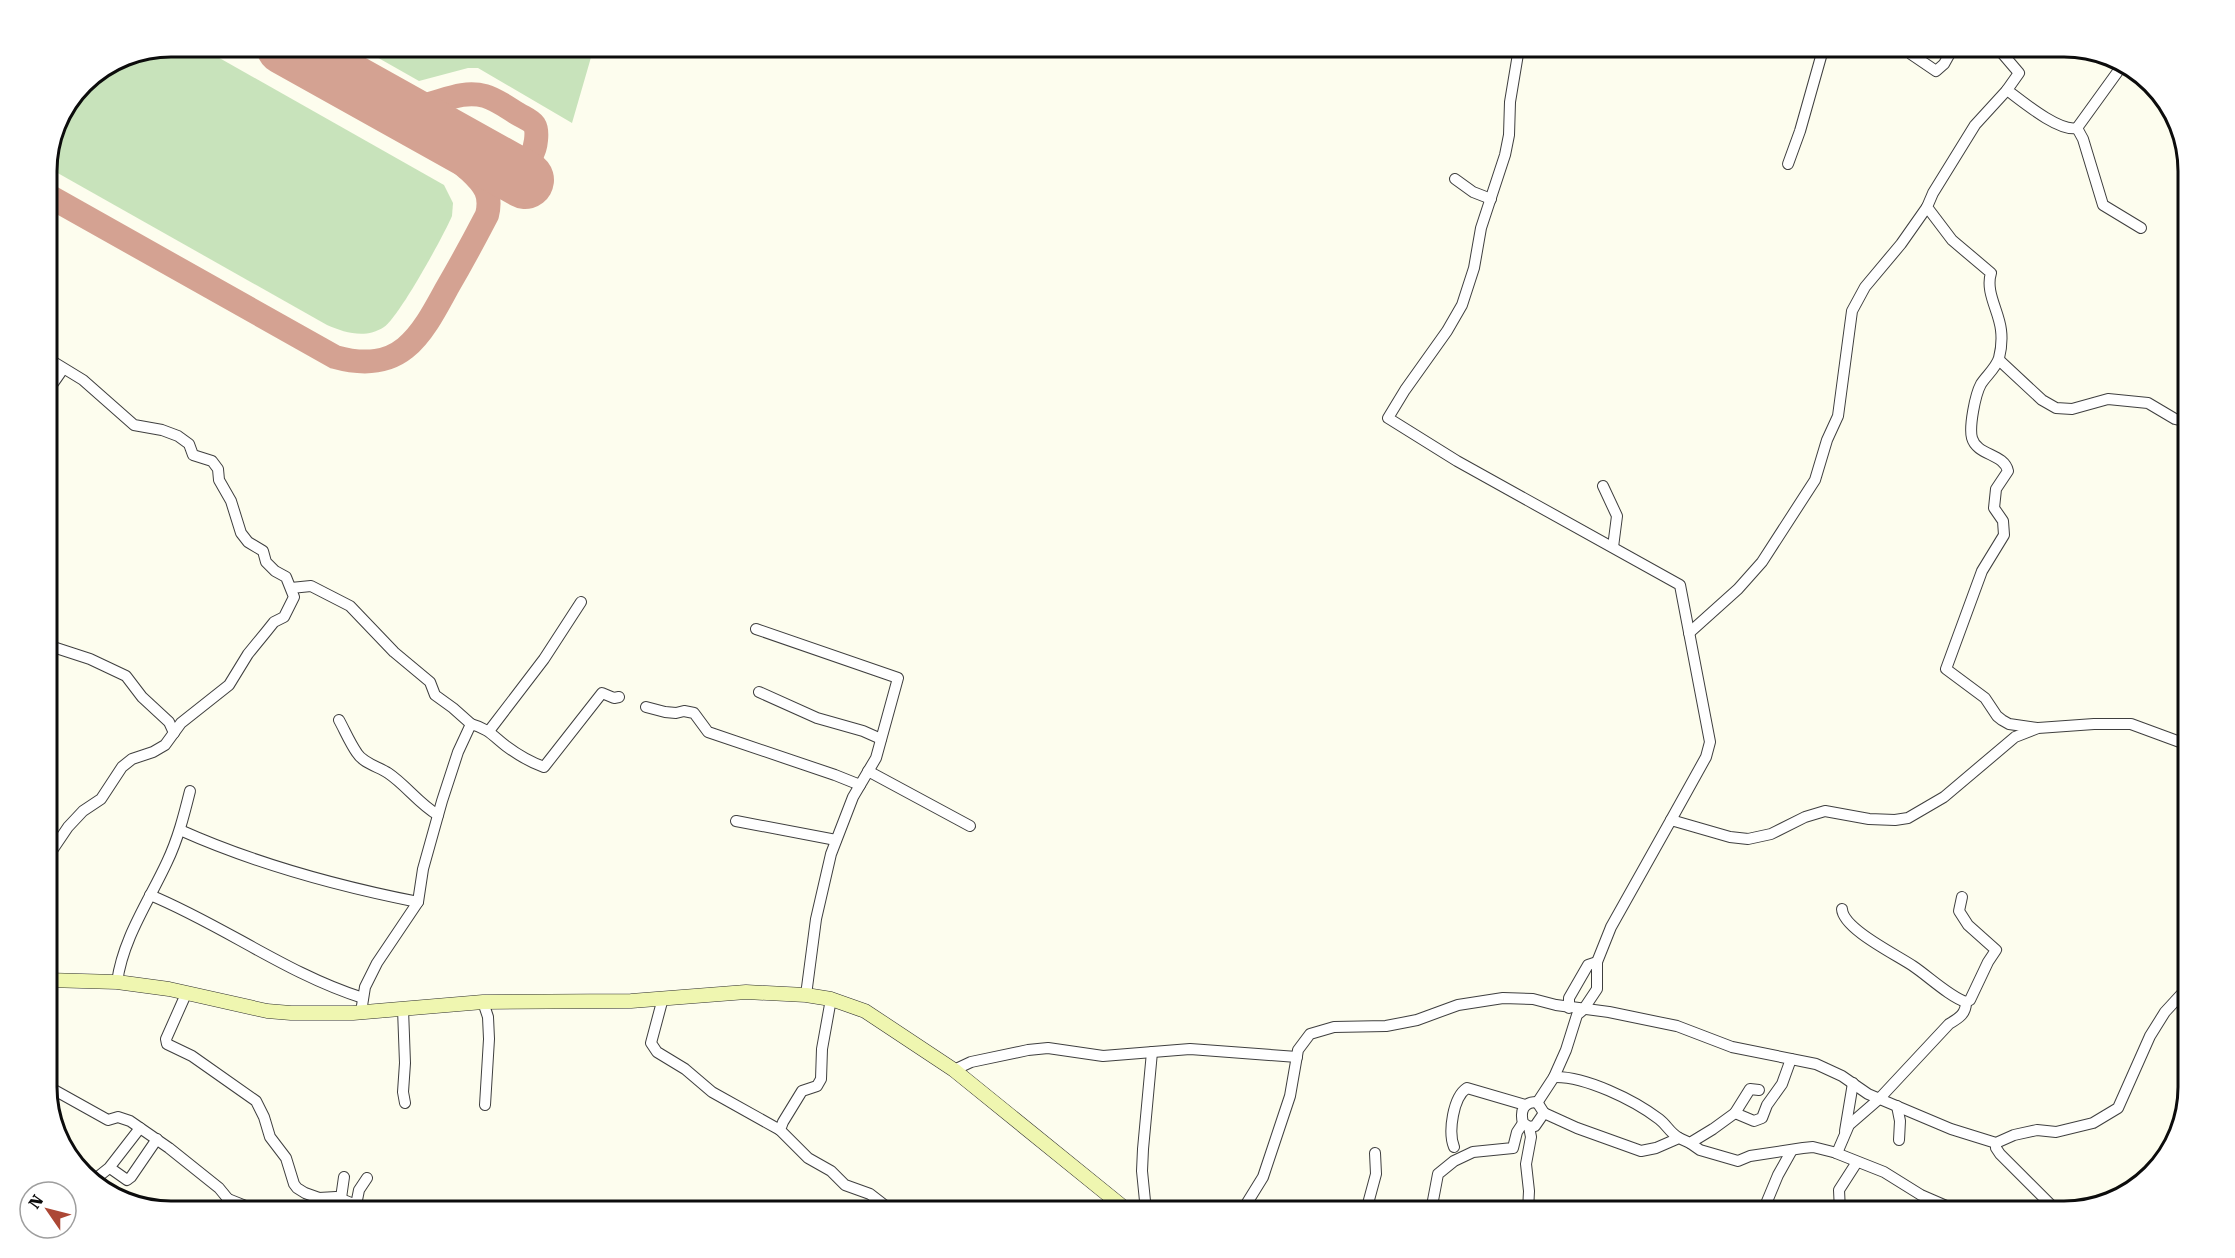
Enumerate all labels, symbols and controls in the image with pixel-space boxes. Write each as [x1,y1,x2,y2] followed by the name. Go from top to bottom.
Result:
[18,1180,78,1240] north arrow
[25,1191,47,1212] text: N

